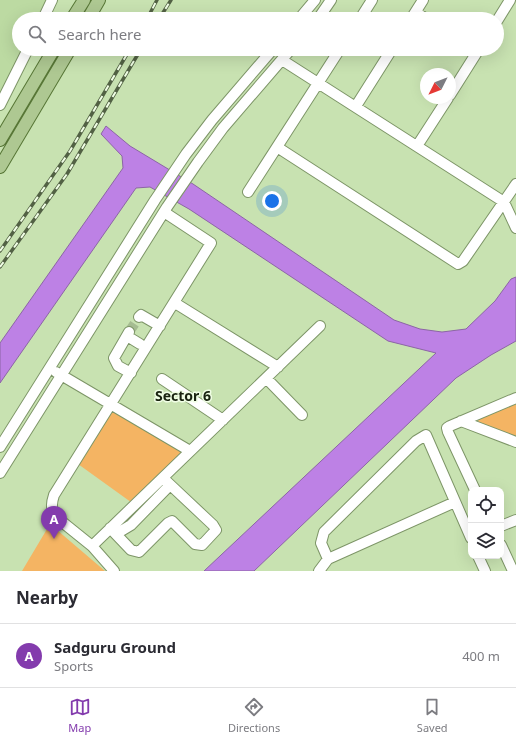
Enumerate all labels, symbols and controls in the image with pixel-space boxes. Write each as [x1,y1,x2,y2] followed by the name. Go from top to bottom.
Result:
[12,12,504,56] search box
[26,23,48,45] icon: search
[58,24,141,44] text: Search here
[420,68,456,104] north arrow
[262,191,282,211] your location
[155,386,211,405] district label: Sector 6
[468,487,504,559] map controls
[468,487,504,523] button: locate
[41,506,67,539] pin: A
[468,523,504,559] button: layers
[16,586,78,609] text: Nearby
[54,637,176,657] text: Sadguru Ground
[25,647,34,665] text: A
[462,647,500,665] text: 400 m
[54,657,93,675] text: Sports
[68,696,91,735] tab: Map
[228,696,280,735] tab: Directions
[417,696,448,735] tab: Saved

